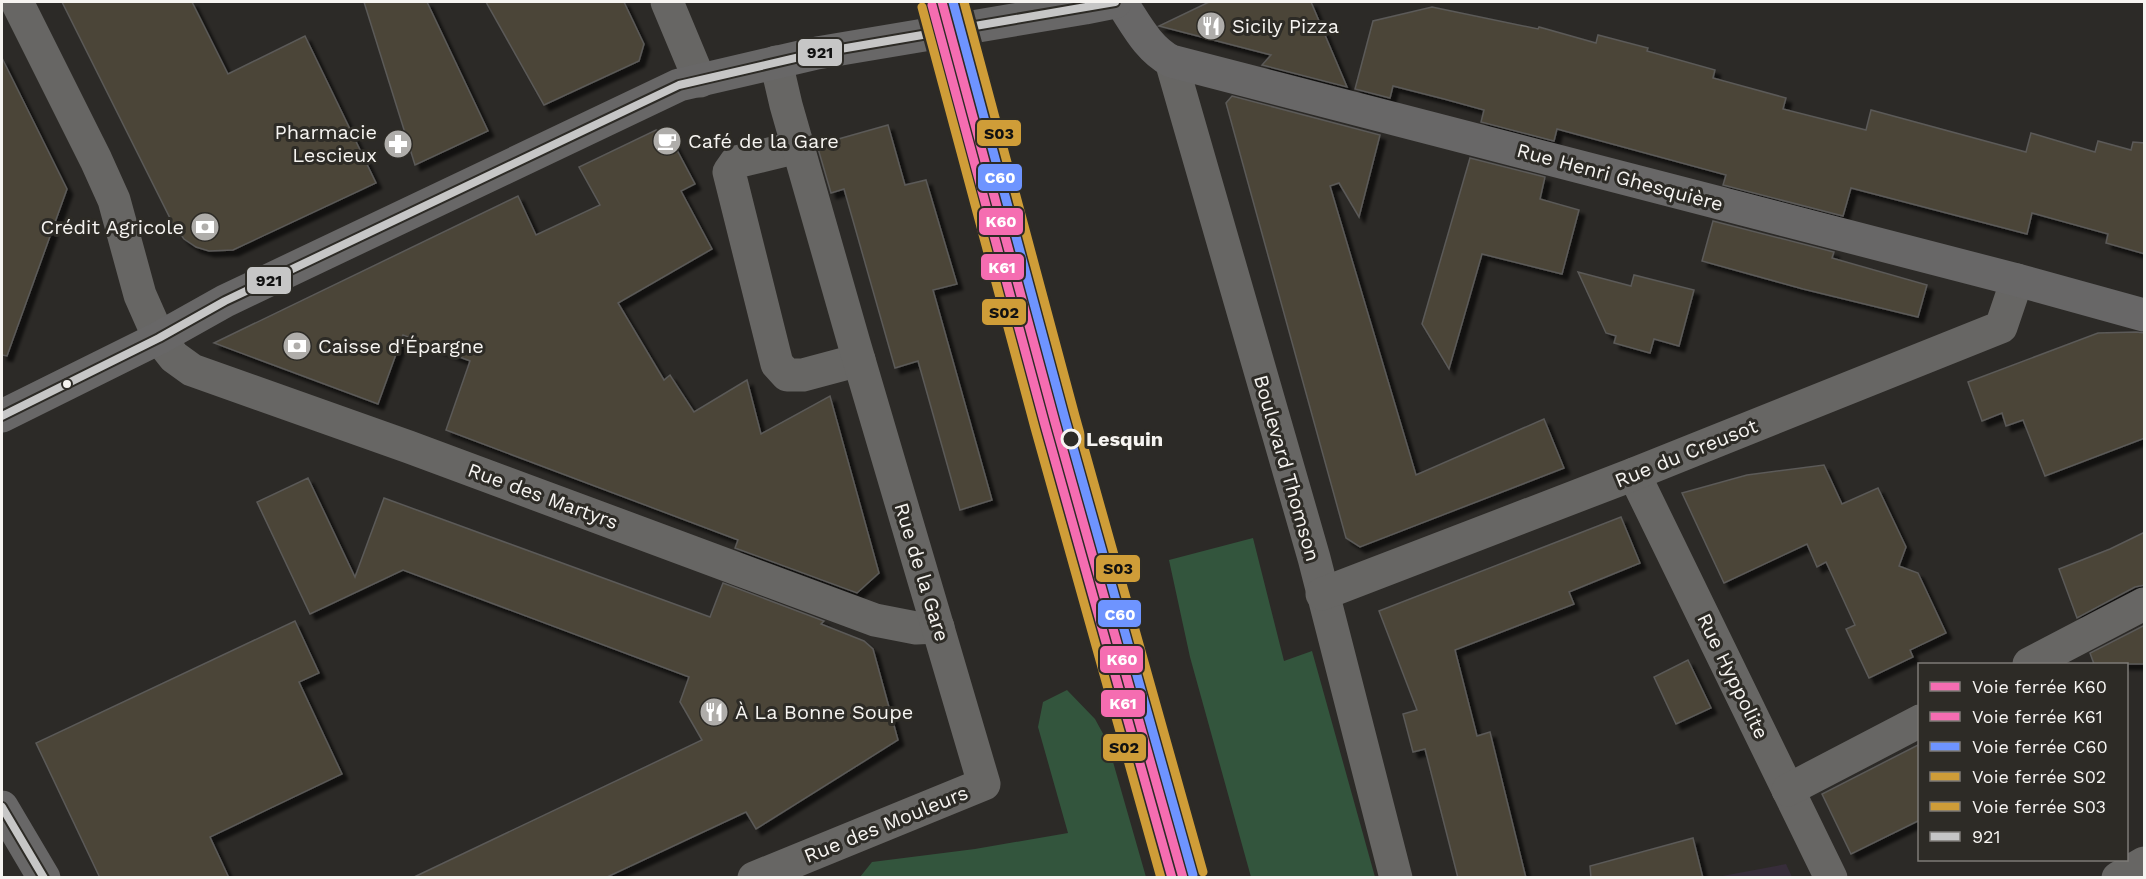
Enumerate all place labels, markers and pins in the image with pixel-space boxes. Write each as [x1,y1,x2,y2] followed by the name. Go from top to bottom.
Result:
[1195,10,1227,42] restaurant icon: Sicily Pizza
[1232,14,1339,38] place label: Sicily Pizza
[275,120,377,167] place label: Pharmacie Lescieux
[651,125,683,157] cafe icon: Café de la Gare
[382,128,414,160] pharmacy icon: Pharmacie Lescieux
[688,129,839,153] place label: Café de la Gare
[189,211,221,243] bank icon: Crédit Agricole
[40,215,184,239] place label: Crédit Agricole
[281,330,313,362] bank icon: Caisse d'Épargne
[318,334,484,358] place label: Caisse d'Épargne
[61,378,73,390] unlabelled marker
[1086,427,1163,451] place label: Lesquin
[1061,429,1081,449] marker: Lesquin
[698,696,730,728] restaurant icon: À La Bonne Soupe
[735,700,913,724] place label: À La Bonne Soupe

